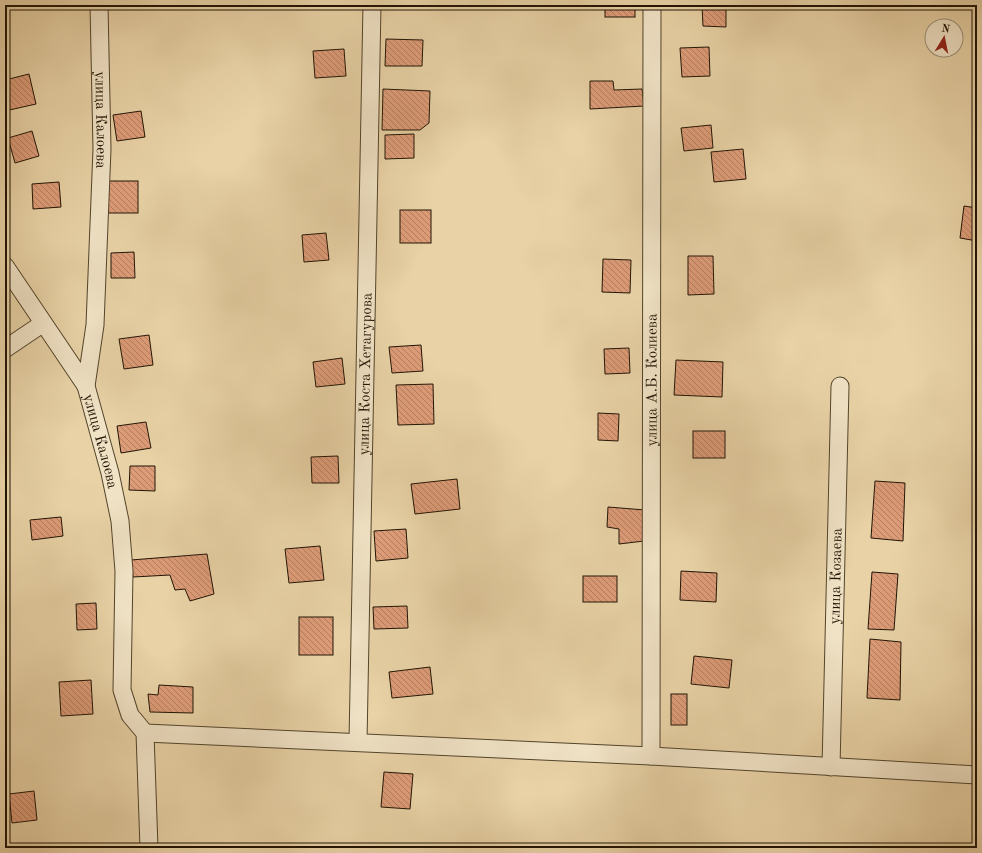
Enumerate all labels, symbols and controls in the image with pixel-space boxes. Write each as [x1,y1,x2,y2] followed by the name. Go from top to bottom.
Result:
[924,18,964,58] north arrow
[940,23,951,36] text: N
[91,71,108,170] street label: улица Калоева
[357,292,376,456] street label: улица Коста Хетагурова
[645,313,661,446] street label: улица А.Б. Колиева
[80,393,119,491] street label: улица Калоева
[828,527,846,624] street label: улица Козаева

